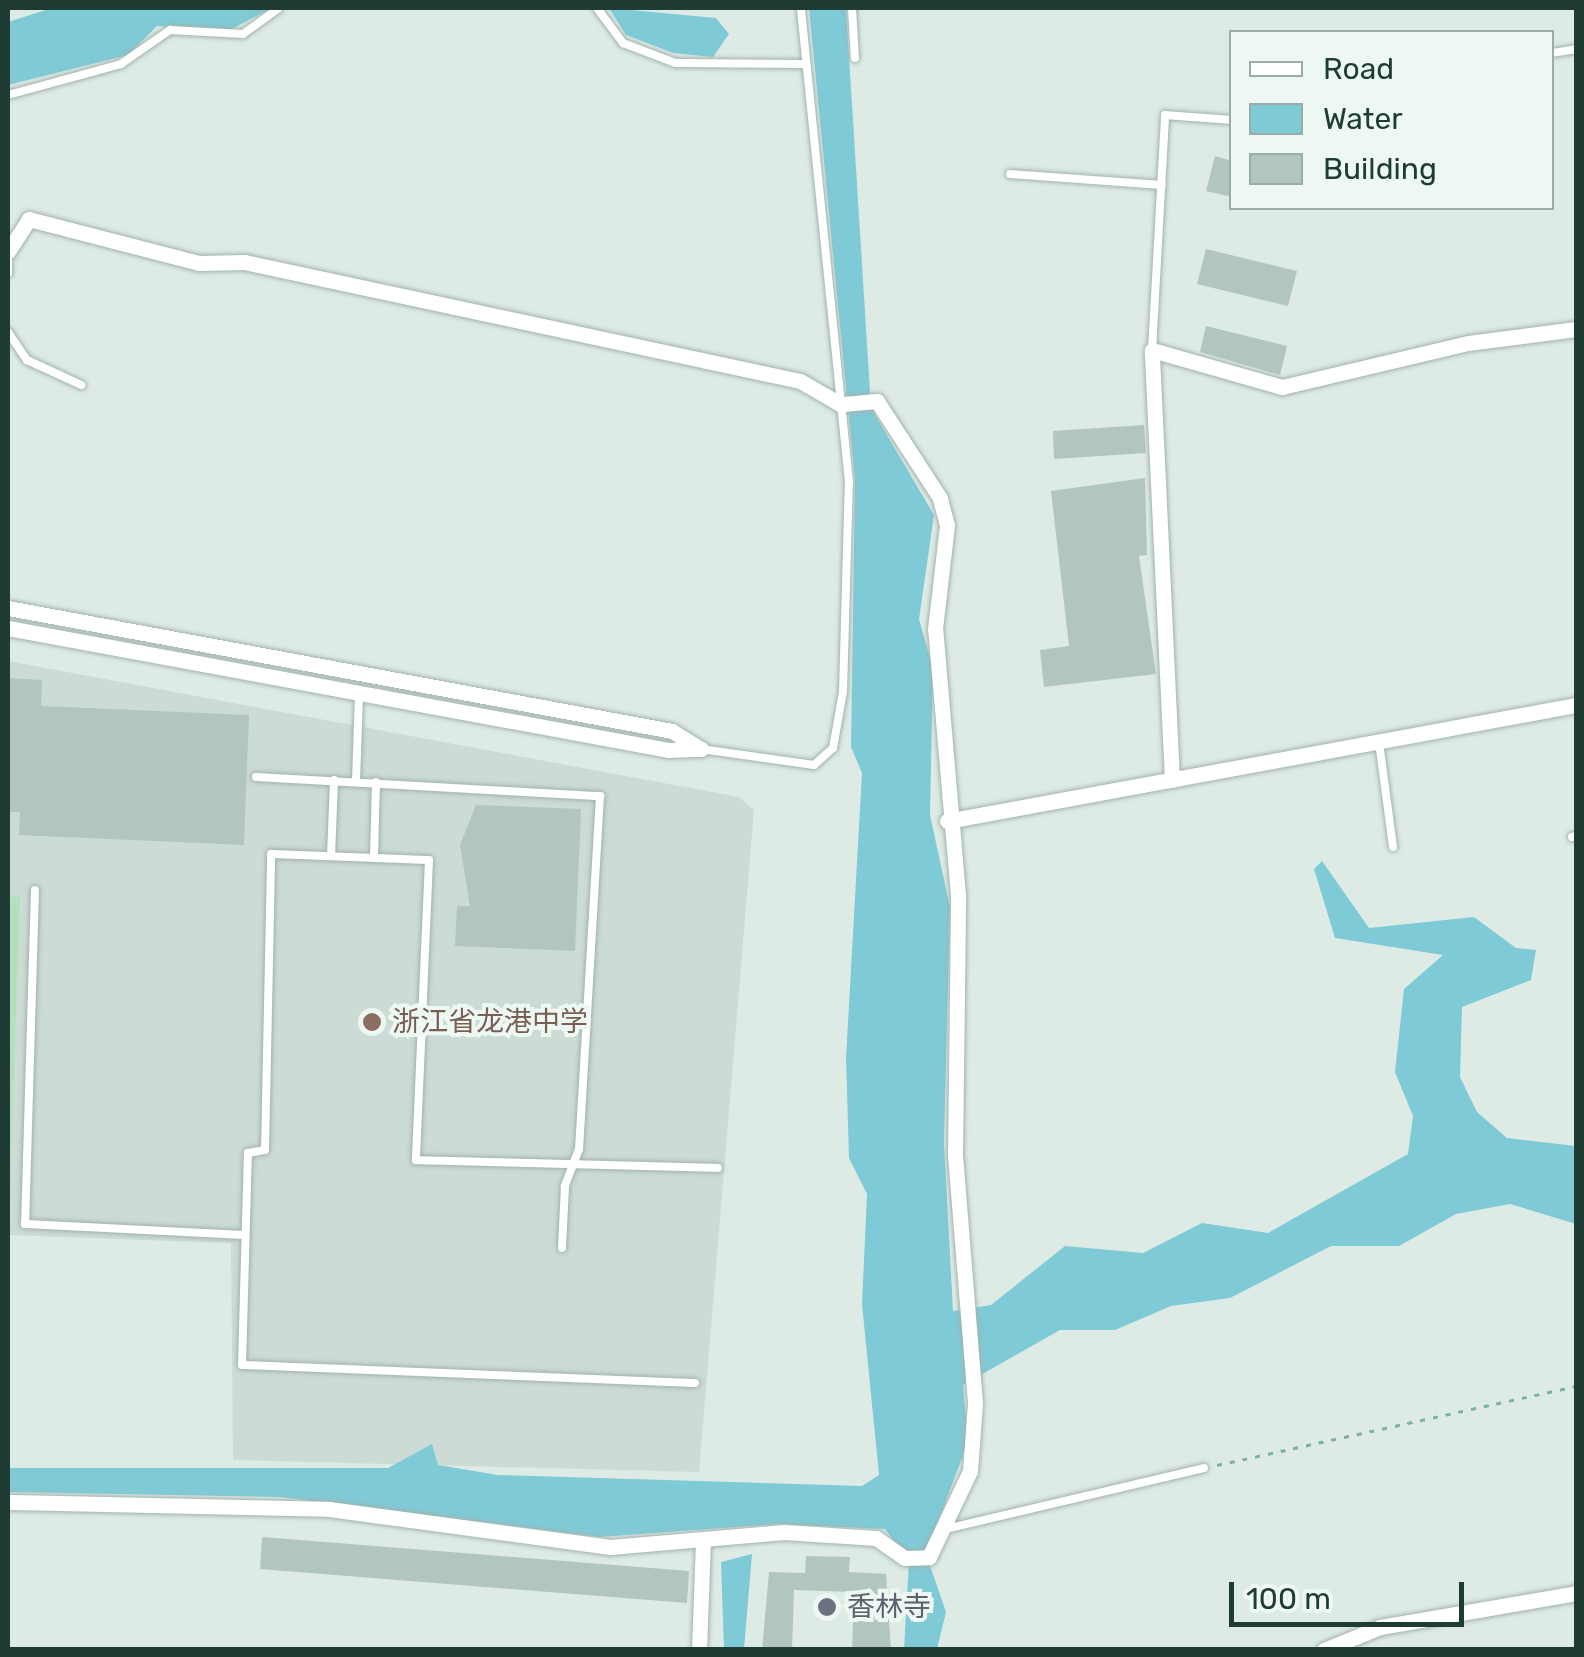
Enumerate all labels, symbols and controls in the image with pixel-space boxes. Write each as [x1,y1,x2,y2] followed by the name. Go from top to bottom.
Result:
[1229,30,1554,210] legend
[1323,51,1394,87] text: Road
[1323,101,1403,137] text: Water
[1323,151,1437,187] text: Building
[392,1005,588,1039] place label: 浙江省龙港中学
[361,1011,383,1033] marker: 浙江省龙港中学
[1234,1562,1469,1624] scale bar
[1246,1581,1331,1617] text: 100 m
[847,1590,931,1624] place label: 香林寺
[816,1596,838,1618] marker: 香林寺

